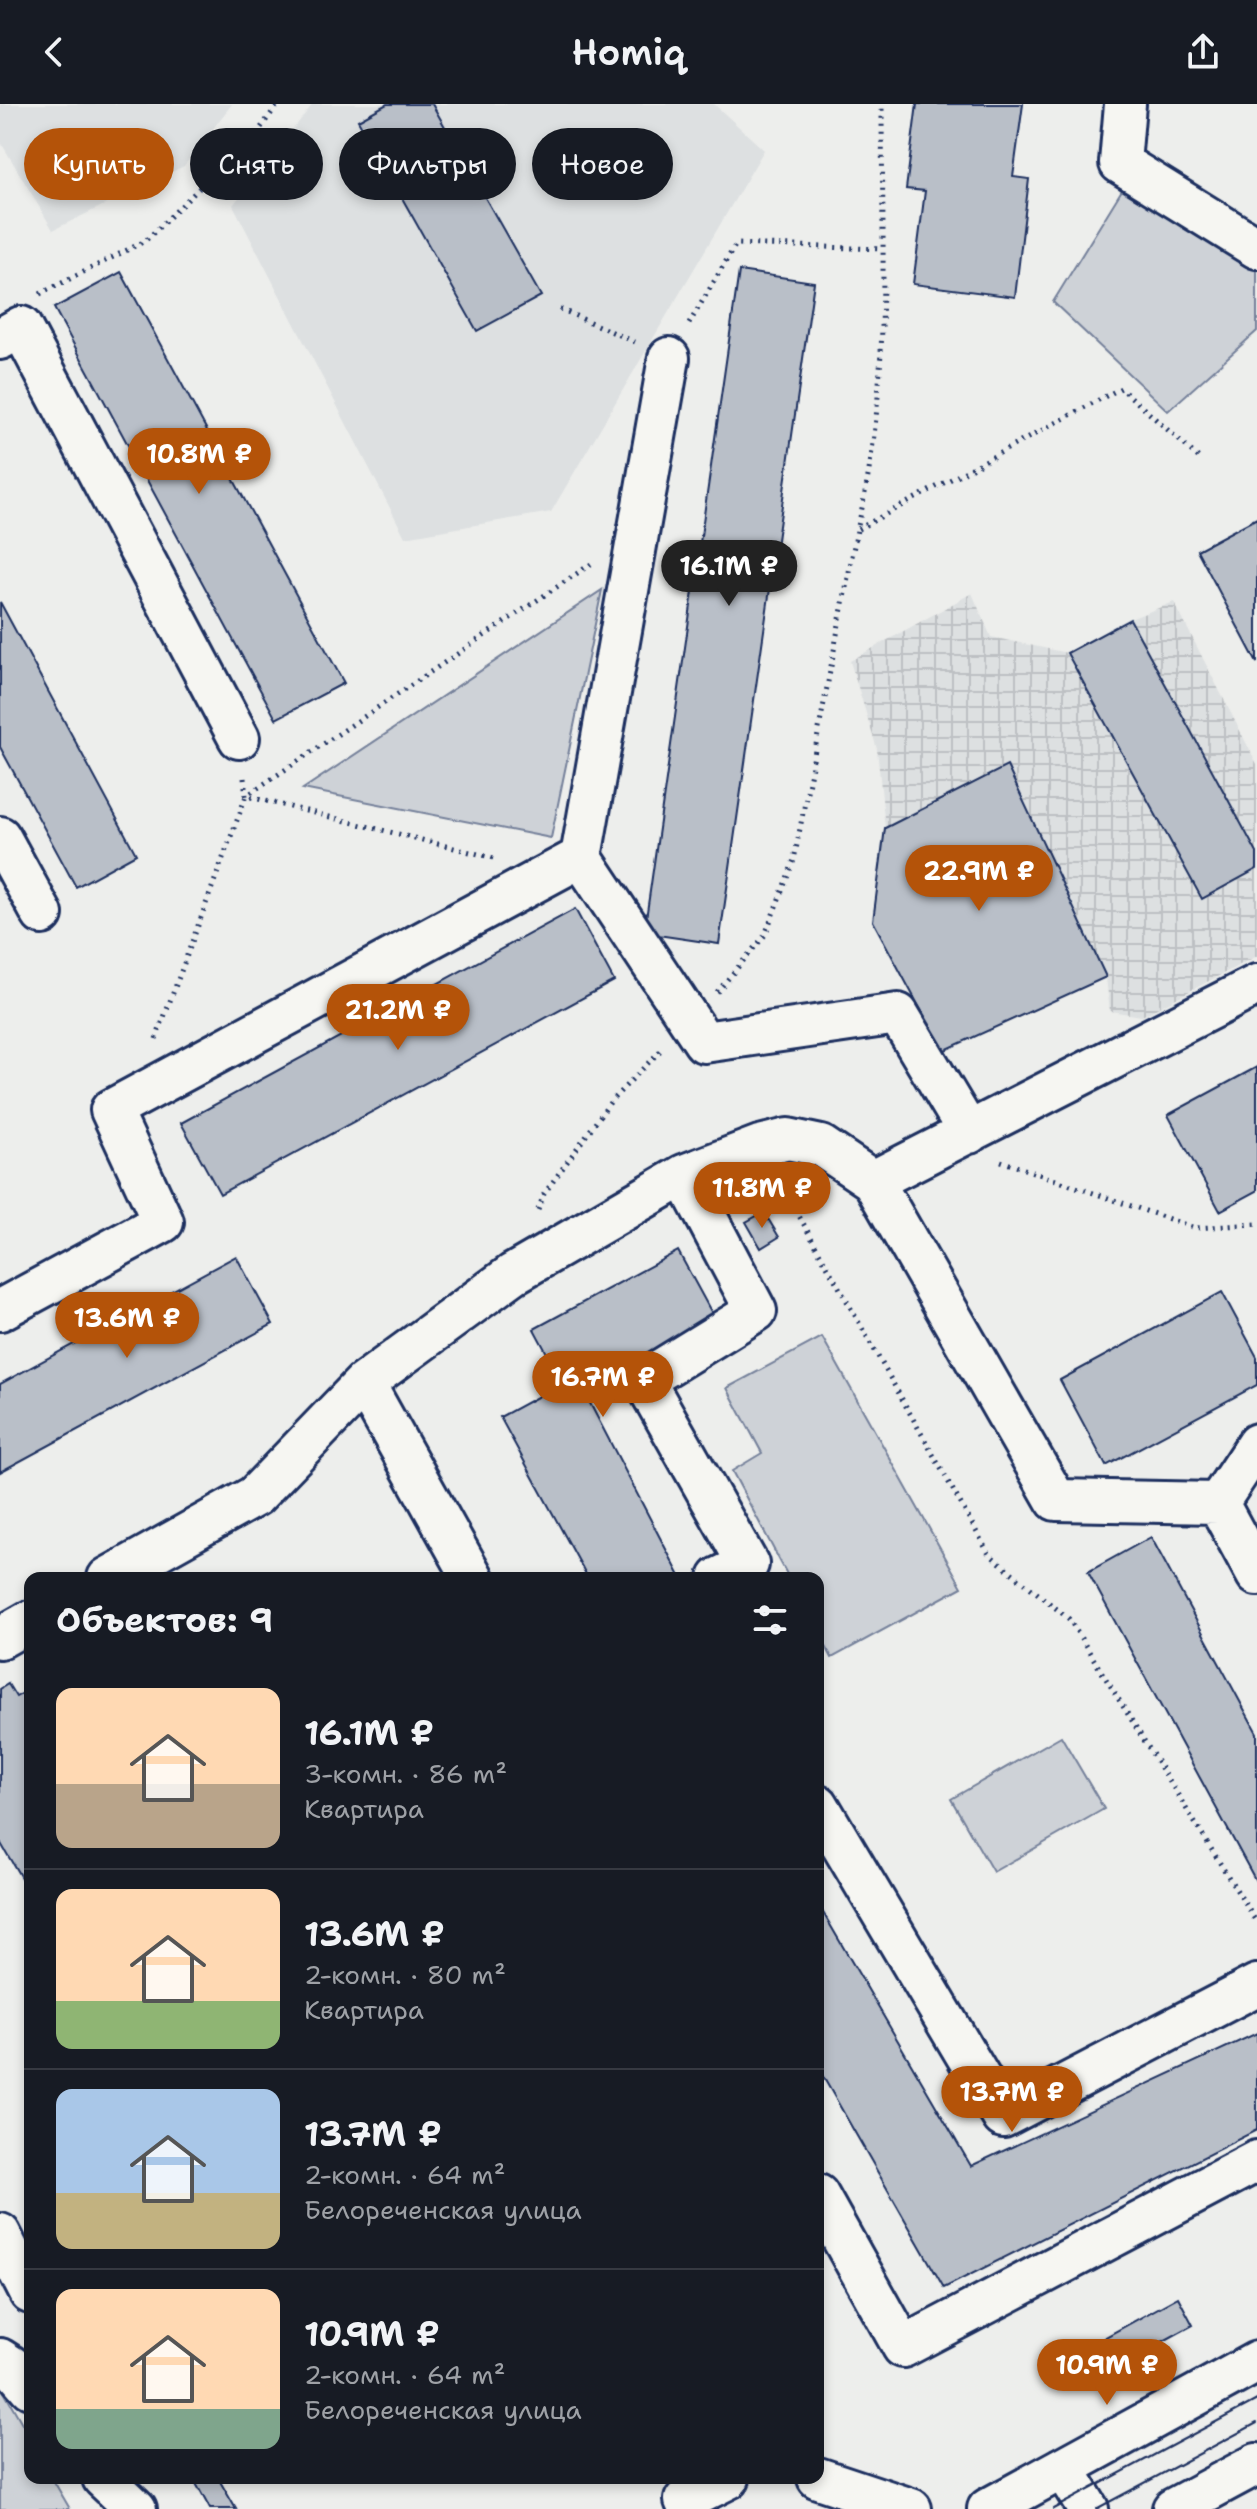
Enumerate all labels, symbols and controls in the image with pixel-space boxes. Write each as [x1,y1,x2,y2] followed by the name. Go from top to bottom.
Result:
[572,28,685,77] text: Homiq
[32,30,76,74] icon: back
[1181,30,1225,74] icon: share
[24,128,174,200] chip: Купить
[190,128,323,200] chip: Снять
[339,128,516,200] chip: Фильтры
[532,128,673,200] chip: Новое
[125,428,273,496] pin: 10.8M ₽
[146,436,252,471] text: 10.8M ₽
[655,540,803,608] pin: 16.1M ₽
[679,548,779,583] text: 16.1M ₽
[905,845,1053,913] pin: 22.9M ₽
[923,853,1035,888] text: 22.9M ₽
[324,984,472,1052] pin: 21.2M ₽
[345,992,451,1027] text: 21.2M ₽
[688,1162,836,1230] pin: 11.8M ₽
[712,1170,812,1205] text: 11.8M ₽
[53,1292,201,1360] pin: 13.6M ₽
[73,1300,181,1335] text: 13.6M ₽
[529,1351,677,1419] pin: 16.7M ₽
[550,1359,656,1394] text: 16.7M ₽
[56,1597,273,1643] text: Объектов: 9
[748,1598,792,1642] icon: filters
[304,1710,434,1756] text: 16.1M ₽
[120,1720,216,1816] icon: home
[304,1756,507,1791] text: 3-комн. · 86 m²
[304,1791,424,1826] text: Квартира
[304,1911,445,1957] text: 13.6M ₽
[120,1921,216,2017] icon: home
[304,1957,506,1992] text: 2-комн. · 80 m²
[304,1992,424,2027] text: Квартира
[938,2066,1086,2134] pin: 13.7M ₽
[959,2074,1065,2109] text: 13.7M ₽
[304,2111,442,2157] text: 13.7M ₽
[120,2121,216,2217] icon: home
[304,2157,506,2192] text: 2-комн. · 64 m²
[304,2192,582,2227] text: Белореченская улица
[304,2311,440,2357] text: 10.9M ₽
[120,2321,216,2417] icon: home
[1033,2339,1181,2407] pin: 10.9M ₽
[1055,2347,1159,2382] text: 10.9M ₽
[304,2357,506,2392] text: 2-комн. · 64 m²
[304,2392,582,2427] text: Белореченская улица

